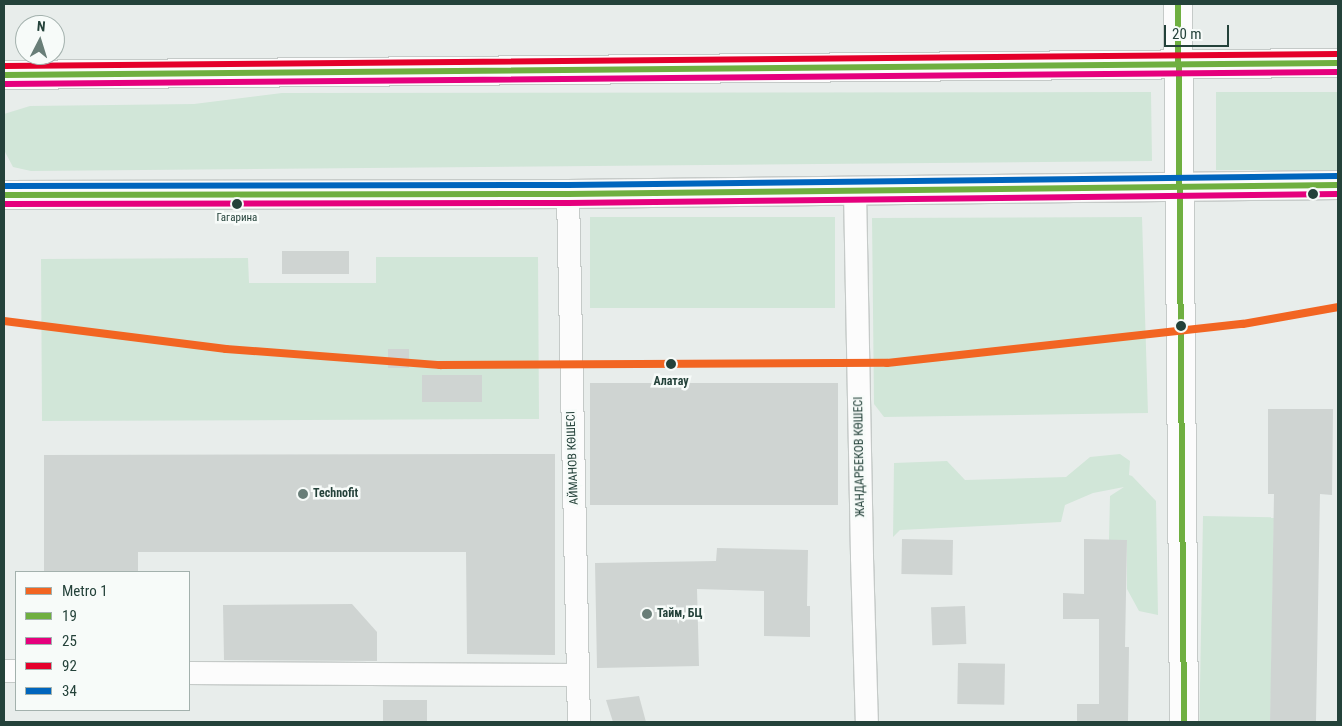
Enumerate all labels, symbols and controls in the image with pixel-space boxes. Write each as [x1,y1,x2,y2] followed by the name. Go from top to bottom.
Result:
[15,15,65,65] north arrow
[1167,15,1232,47] scale bar
[36,18,46,34] text: N
[1172,25,1202,43] text: 20 m
[1308,189,1318,199] unlabelled marker
[232,199,242,209] marker: Гагарина
[217,211,257,225] place label: Гагарина
[1176,321,1186,331] unlabelled marker
[662,355,680,373] marker: Алатау
[653,375,689,389] place label: Алатау
[852,397,868,517] street label: ЖАНДАРБЕКОВ КӨШЕСІ
[564,411,582,505] street label: АЙМАНОВ КӨШЕСІ
[313,487,358,501] place label: Technofit
[297,488,309,500] marker: Technofit
[15,571,190,711] legend
[62,582,108,600] text: Metro 1
[62,607,77,625] text: 19
[657,607,702,621] place label: Тайм, БЦ
[641,608,653,620] marker: Тайм, БЦ
[62,632,77,650] text: 25
[62,657,77,675] text: 92
[62,682,77,700] text: 34

